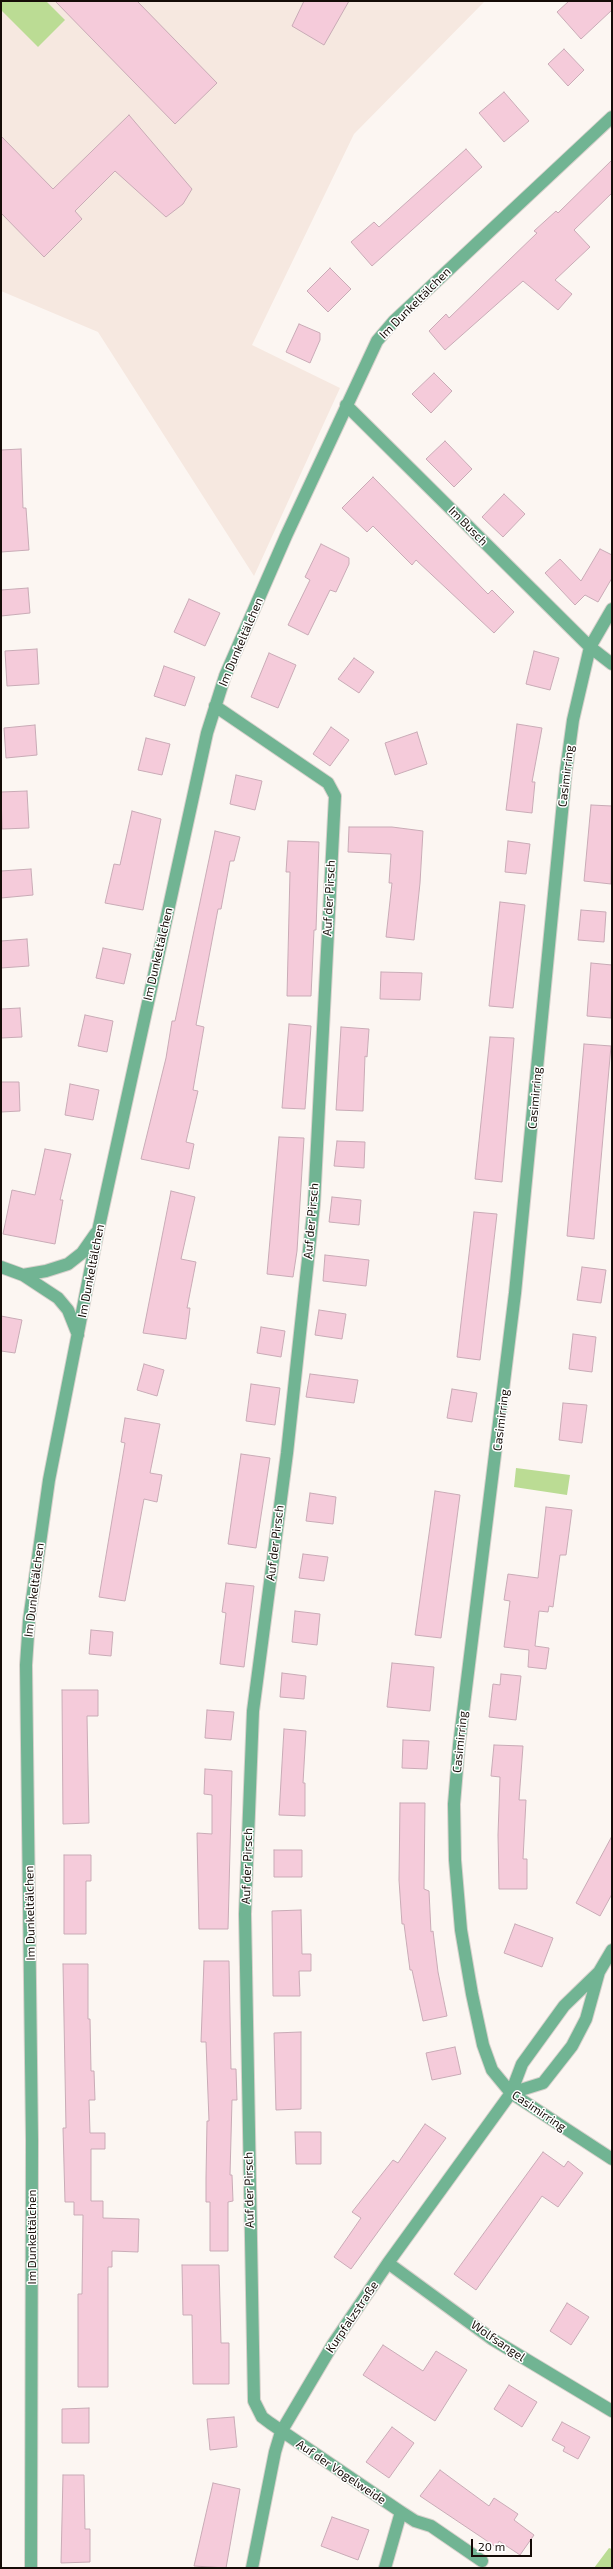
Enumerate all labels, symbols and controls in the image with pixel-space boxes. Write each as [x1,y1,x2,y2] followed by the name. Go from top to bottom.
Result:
[376,264,454,342] street label: Im Dunkeltälchen
[445,503,491,549] street label: Im Busch
[216,595,266,689] street label: Im Dunkeltälchen
[555,744,577,808] street label: Casimirring
[320,860,338,936] street label: Auf der Pirsch
[140,906,176,1002] street label: Im Dunkeltälchen
[525,1066,545,1130] street label: Casimirring
[301,1182,321,1260] street label: Auf der Pirsch
[75,1223,107,1319] street label: Im Dunkeltälchen
[490,1388,512,1452] street label: Casimirring
[263,1504,287,1582] street label: Auf der Pirsch
[21,1542,47,1638] street label: Im Dunkeltälchen
[450,1710,470,1774] street label: Casimirring
[238,1828,256,1904] street label: Auf der Pirsch
[22,1865,38,1961] street label: Im Dunkeltälchen
[509,2088,569,2134] street label: Casimirring
[241,2152,257,2228] street label: Auf der Pirsch
[25,2190,39,2284] street label: Im Dunkeltälchen
[323,2279,381,2355] street label: Kurpfalzstraße
[468,2318,528,2364] street label: Wolfsangel
[293,2437,389,2507] street label: Auf der Vogelweide
[473,2531,534,2557] scale bar
[478,2539,505,2553] text: 20 m

